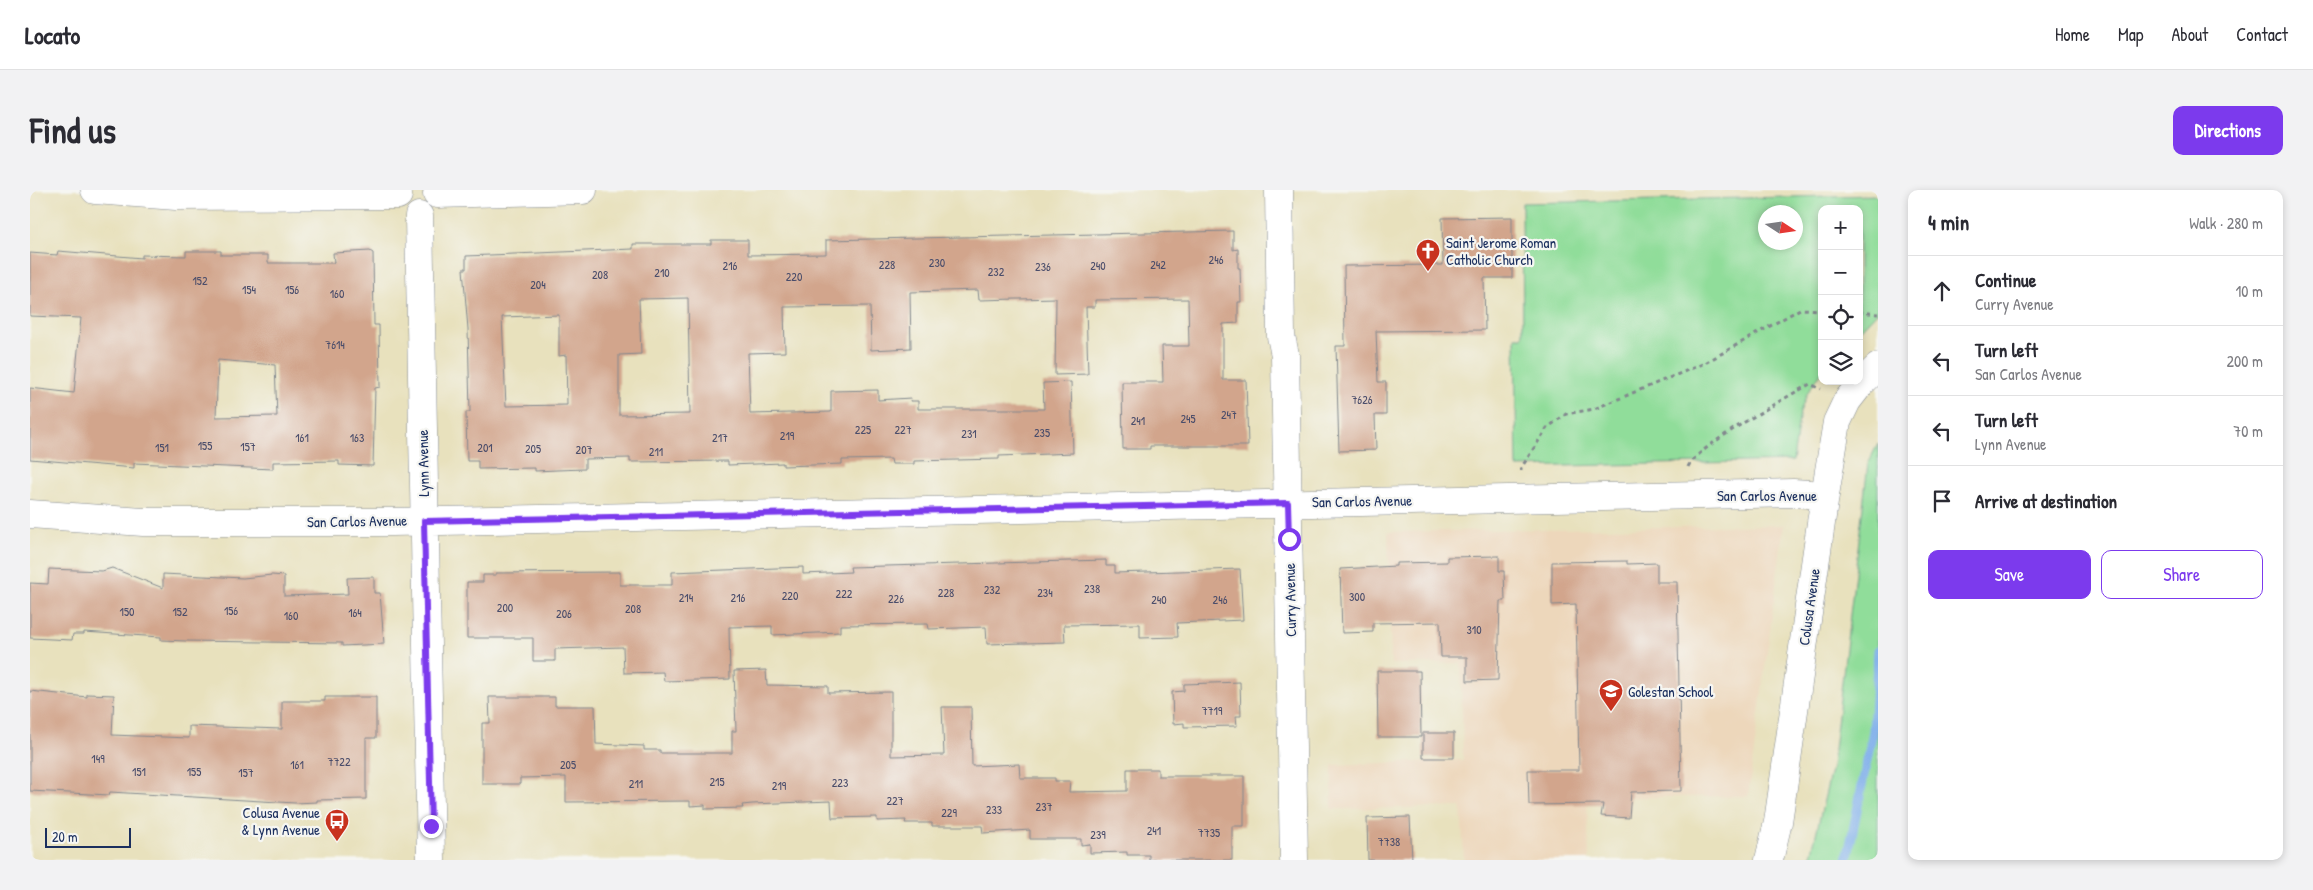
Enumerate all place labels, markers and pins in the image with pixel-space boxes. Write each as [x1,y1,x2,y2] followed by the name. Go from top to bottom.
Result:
[1446,232,1556,270] place label: Saint Jerome Roman Catholic Church
[1415,238,1441,272] church icon: Saint Jerome Roman Catholic Church
[1598,678,1624,712] school or university icon: Golestan School
[1628,681,1713,702] place label: Golestan School
[242,802,320,840] place label: Colusa Avenue & Lynn Avenue
[324,808,350,842] bus stop icon: Colusa Avenue & Lynn Avenue

